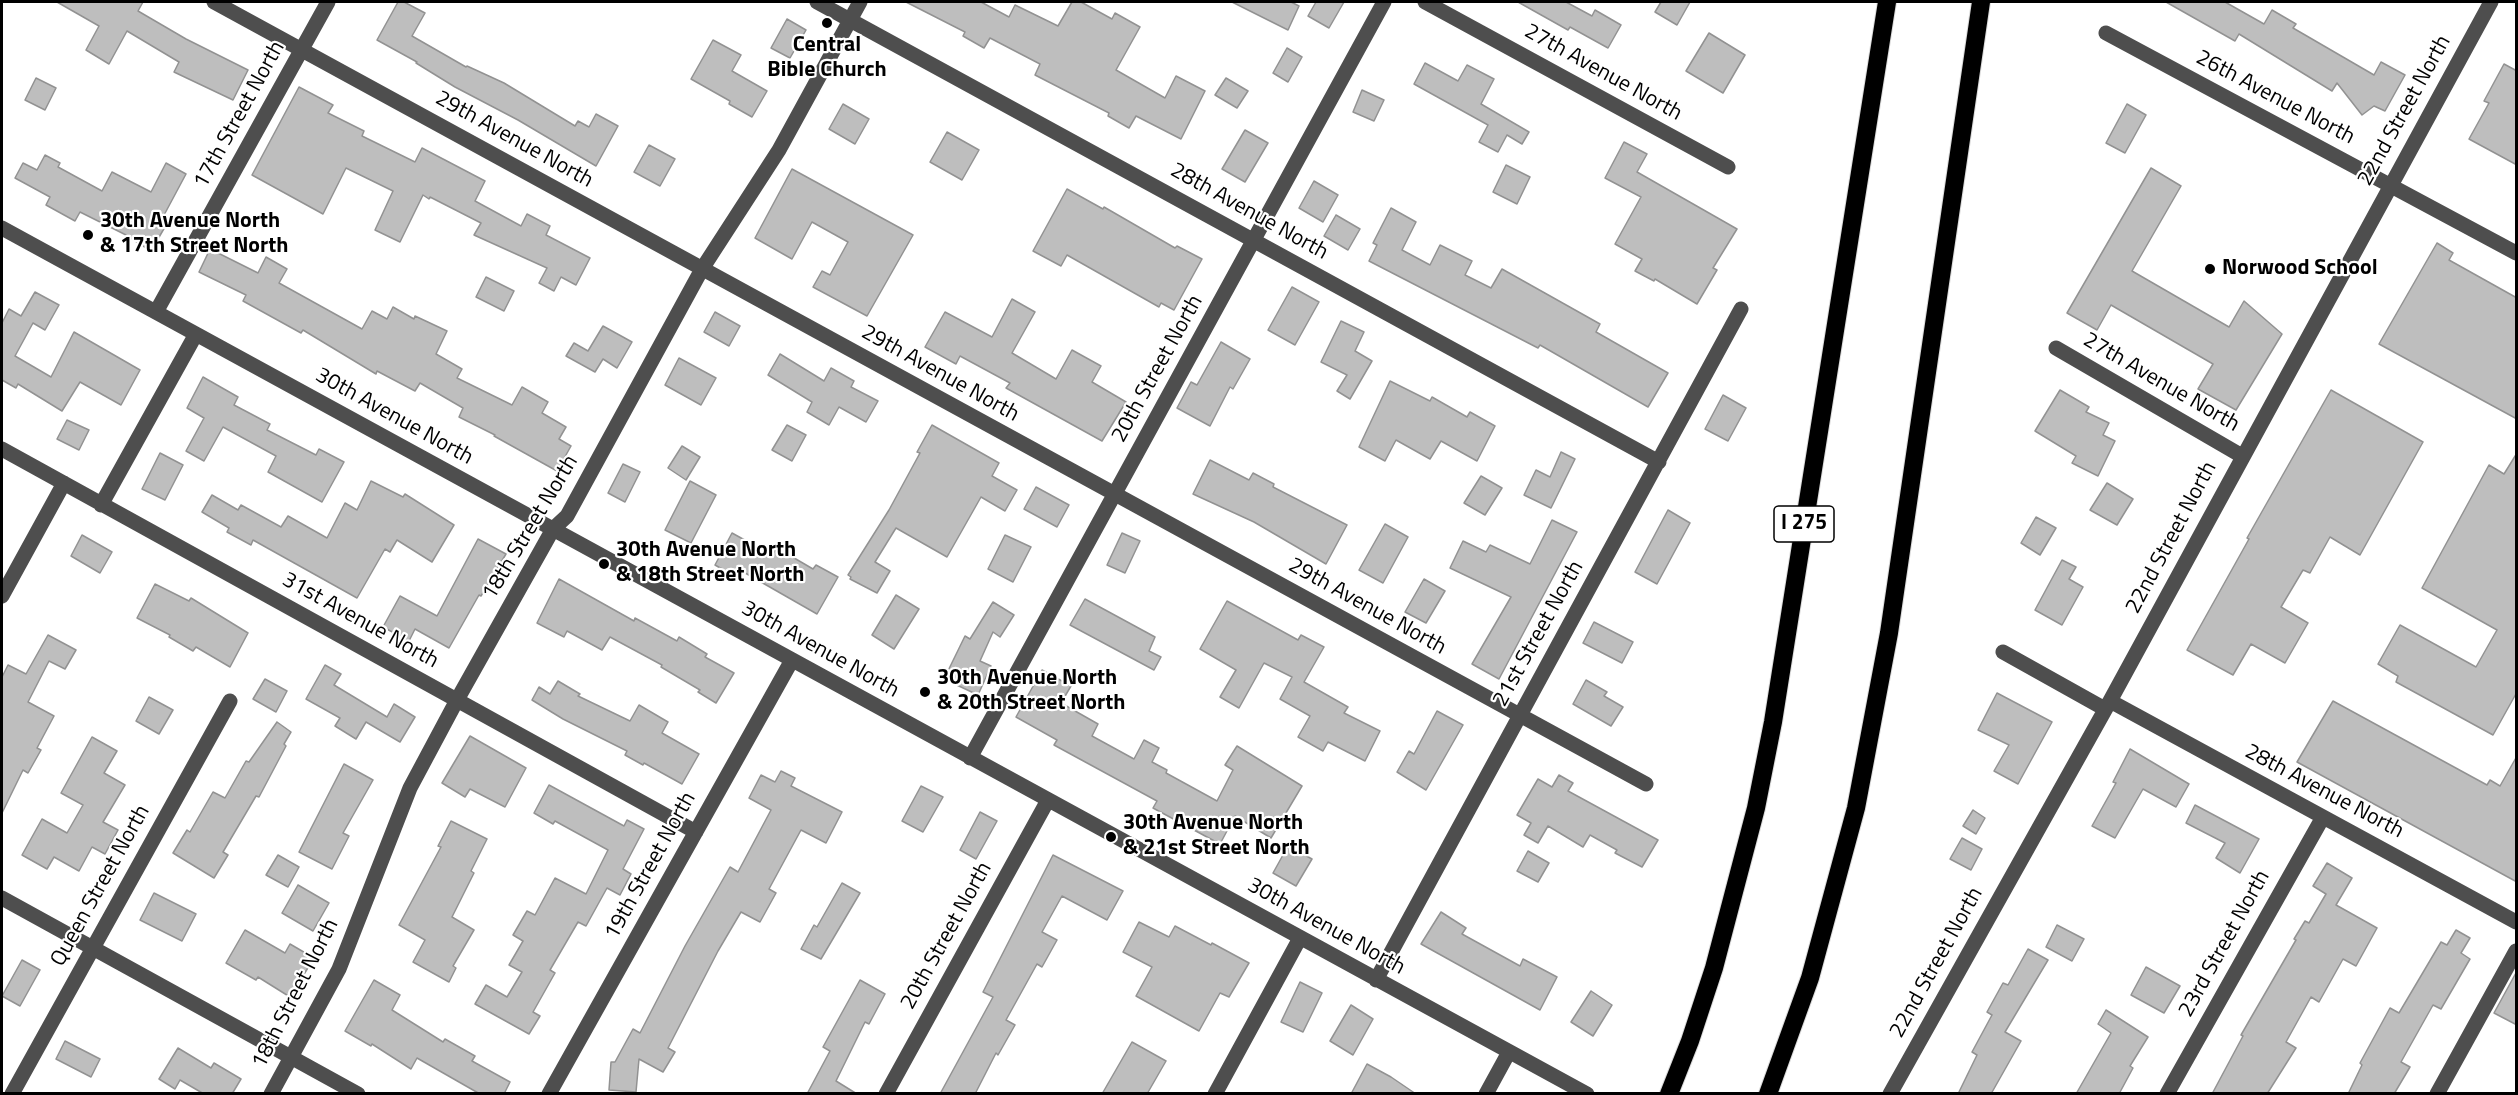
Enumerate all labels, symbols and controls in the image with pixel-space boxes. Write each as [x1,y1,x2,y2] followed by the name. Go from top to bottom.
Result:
[820,16,834,30] marker: Central Bible Church
[1520,19,1686,127] street label: 27th Avenue North
[2353,31,2457,191] street label: 22nd Street North
[767,33,887,84] place label: Central Bible Church
[189,37,291,193] street label: 17th Street North
[2191,45,2359,151] street label: 26th Avenue North
[431,86,597,194] street label: 29th Avenue North
[1166,158,1332,266] street label: 28th Avenue North
[100,209,288,260] place label: 30th Avenue North & 17th Street North
[81,228,95,242] marker: 30th Avenue North & 17th Street North
[2222,256,2378,282] place label: Norwood School
[2203,262,2217,276] marker: Norwood School
[1107,291,1209,447] street label: 20th Street North
[857,320,1023,428] street label: 29th Avenue North
[2078,328,2244,438] street label: 27th Avenue North
[311,363,477,471] street label: 30th Avenue North
[477,451,585,605] street label: 18th Street North
[2121,458,2223,618] street label: 22nd Street North
[1774,506,1834,542] road number: I 275
[616,538,804,590] place label: 30th Avenue North & 18th Street North
[1284,553,1450,661] street label: 29th Avenue North
[597,557,611,571] marker: 30th Avenue North & 18th Street North
[1488,557,1590,711] street label: 21st Street North
[277,567,443,675] street label: 31st Avenue North
[737,596,903,704] street label: 30th Avenue North
[937,666,1125,718] place label: 30th Avenue North & 20th Street North
[918,685,932,699] marker: 30th Avenue North & 20th Street North
[2240,739,2408,845] street label: 28th Avenue North
[600,788,702,944] street label: 19th Street North
[46,801,156,971] street label: Queen Street North
[1123,811,1310,862] place label: 30th Avenue North & 21st Street North
[1104,830,1118,844] marker: 30th Avenue North & 21st Street North
[896,858,998,1014] street label: 20th Street North
[2174,866,2276,1022] street label: 23rd Street North
[1243,873,1409,981] street label: 30th Avenue North
[1885,883,1989,1043] street label: 22nd Street North
[247,915,345,1073] street label: 18th Street North

